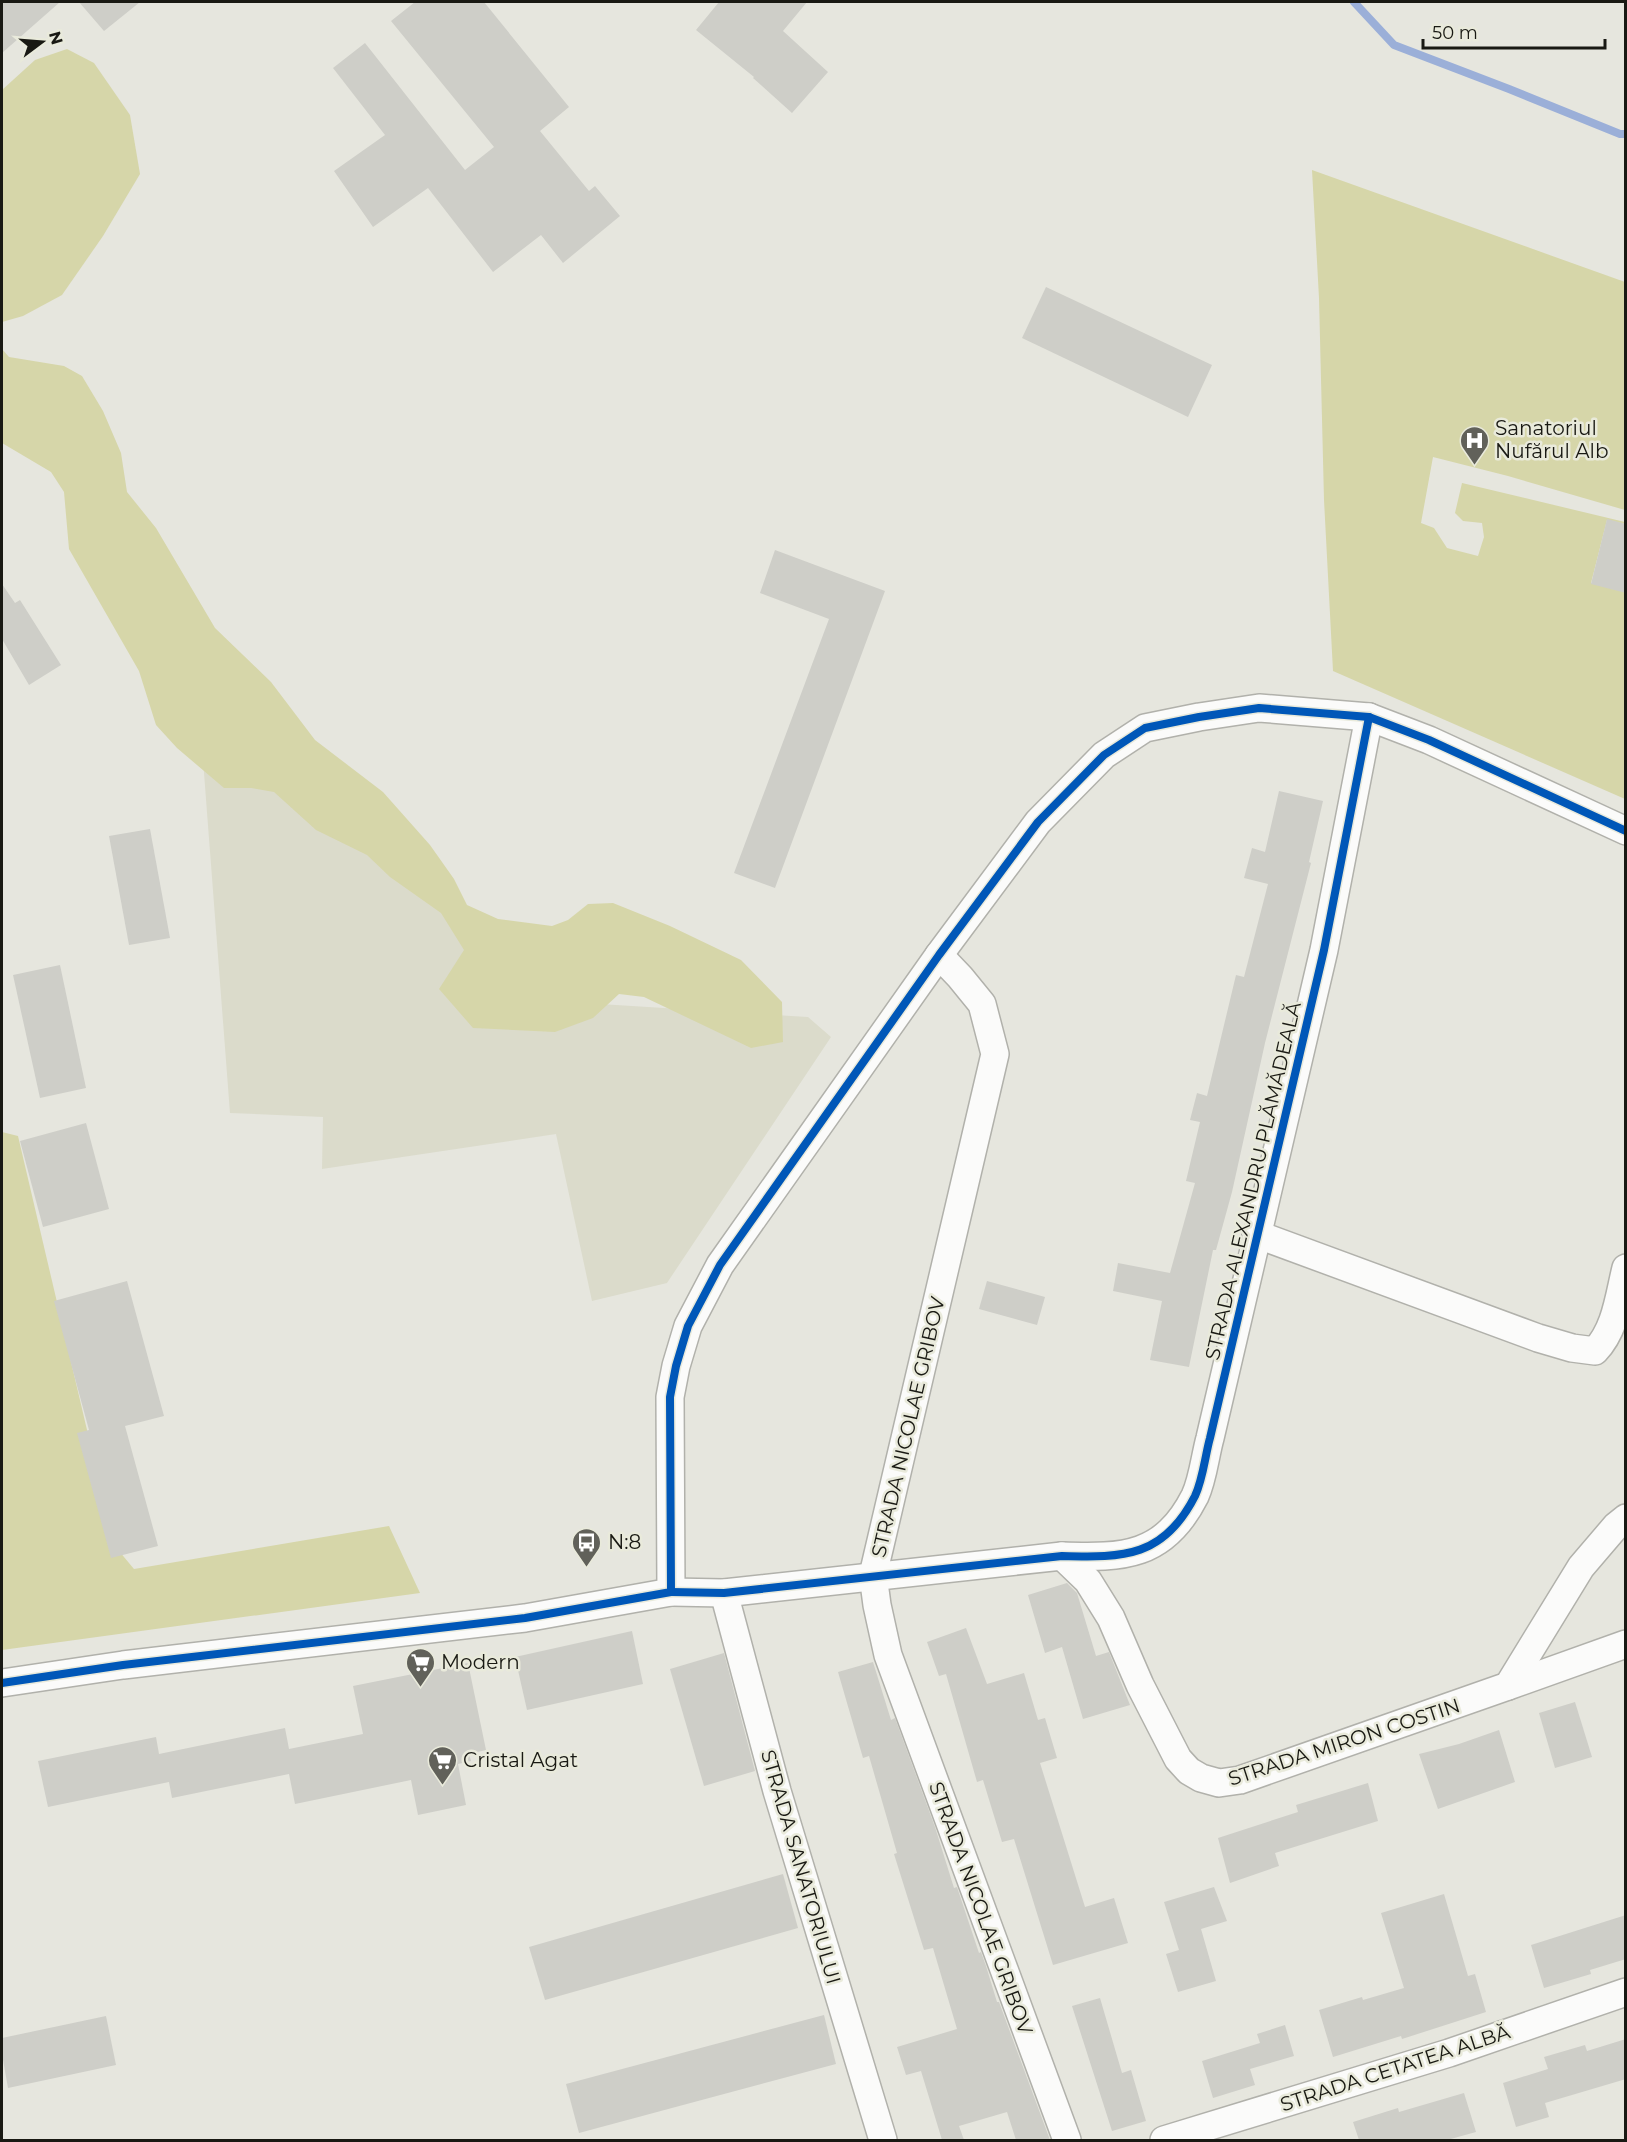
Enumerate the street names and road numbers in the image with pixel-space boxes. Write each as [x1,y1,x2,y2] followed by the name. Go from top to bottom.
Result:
[1200,999,1306,1362] street label: STRADA ALEXANDRU PLĂMĂDEALĂ
[866,1294,950,1560] street label: STRADA NICOLAE GRIBOV
[1225,1693,1463,1791] street label: STRADA MIRON COSTIN
[756,1747,846,1987] street label: STRADA SANATORIULUI
[924,1778,1038,2038] street label: STRADA NICOLAE GRIBOV
[1277,2019,1514,2117] street label: STRADA CETATEA ALBĂ

